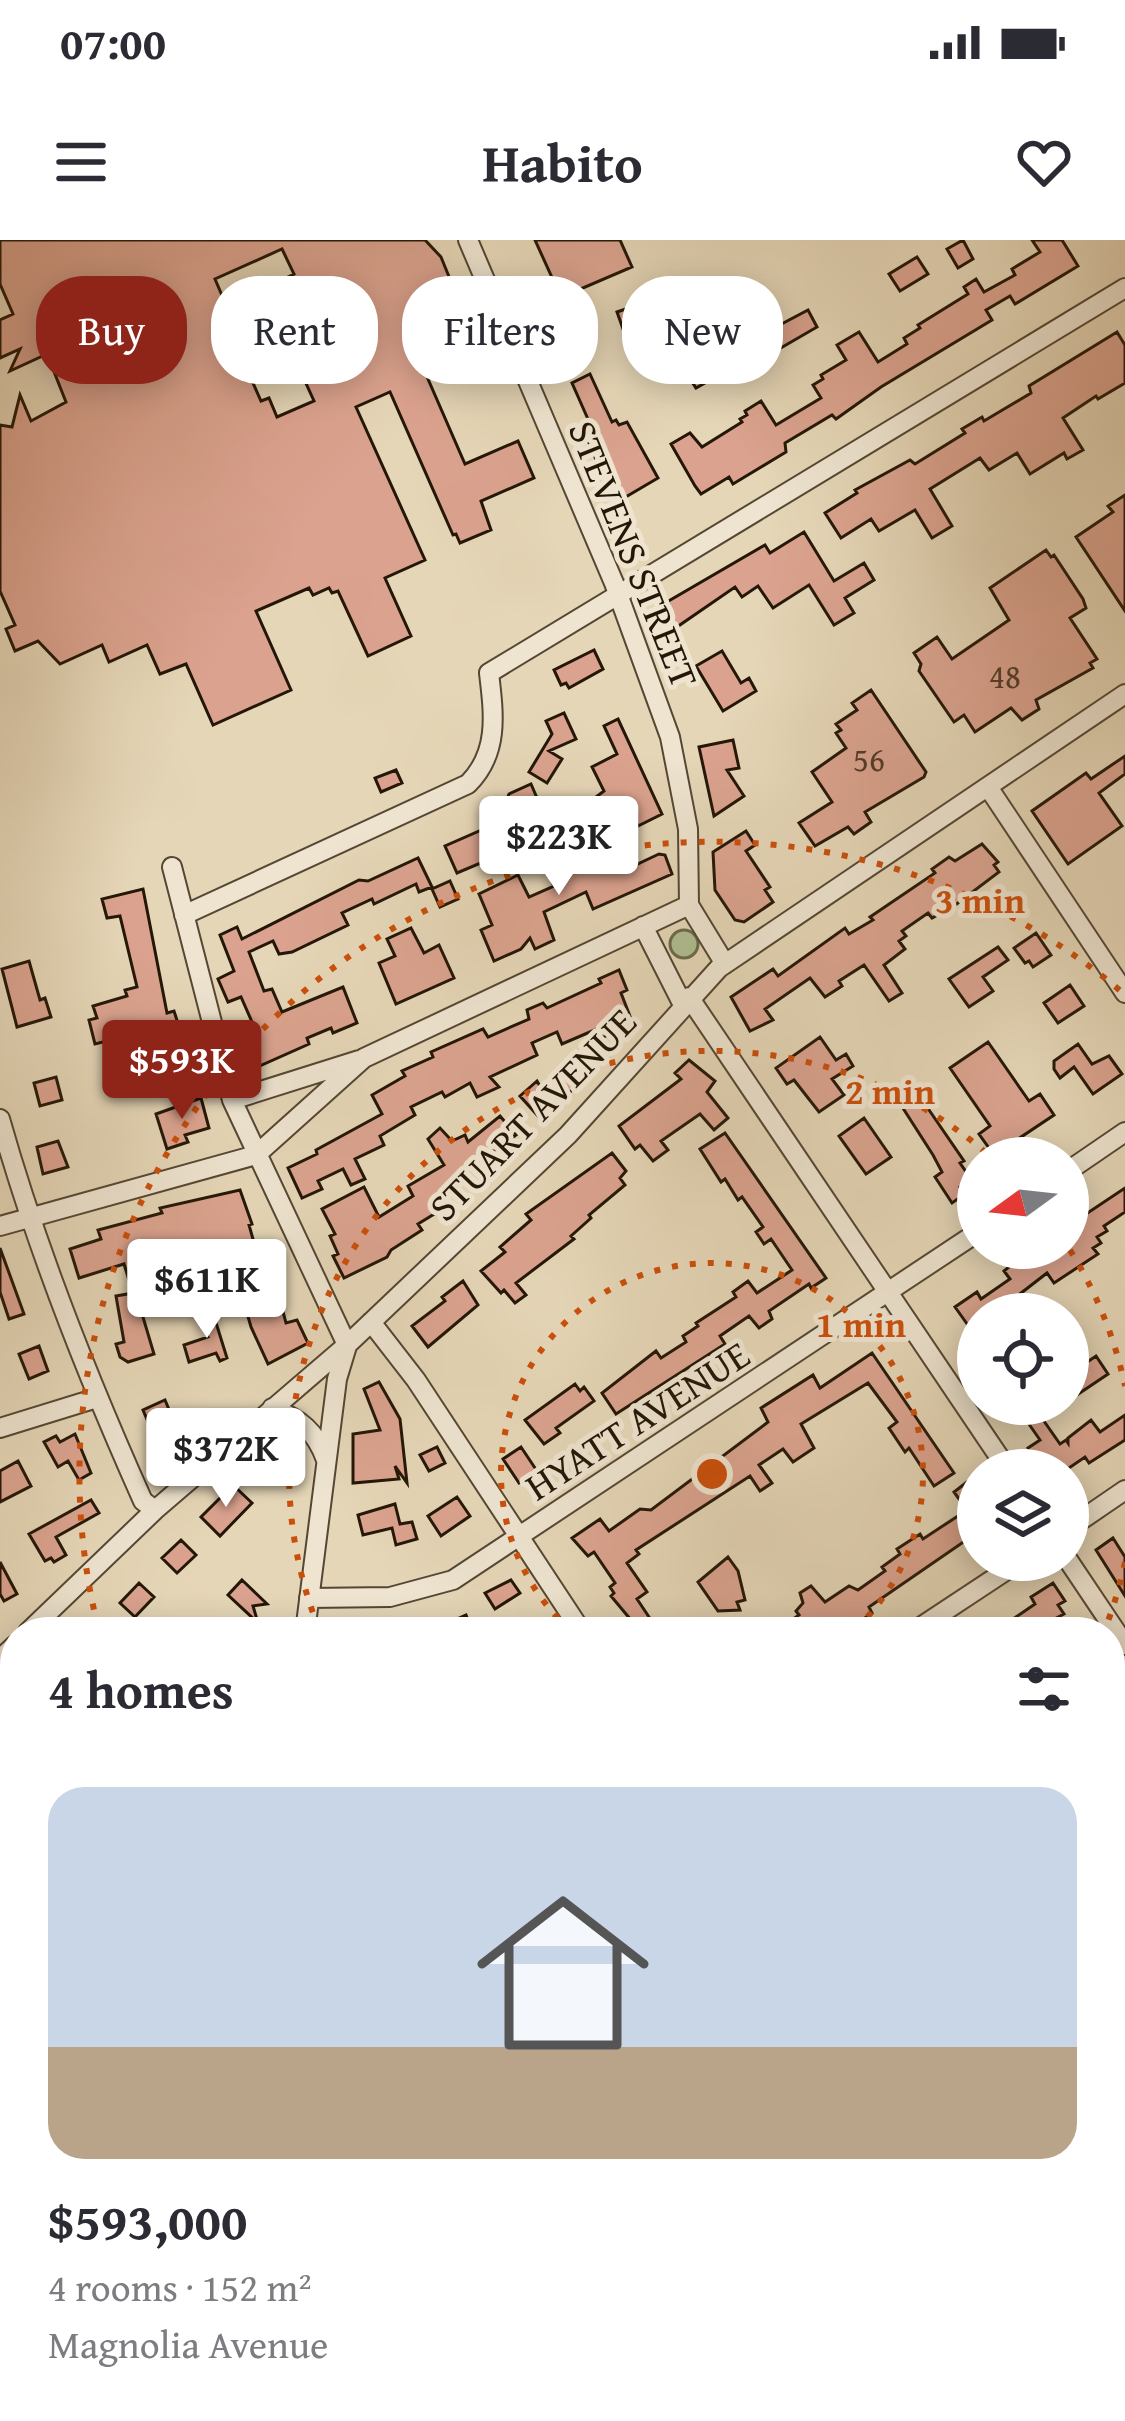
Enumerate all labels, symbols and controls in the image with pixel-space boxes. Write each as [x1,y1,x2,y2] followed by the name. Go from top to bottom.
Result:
[60,10,166,75] text: 07:00
[482,123,643,202] text: Habito
[48,129,114,195] icon: menu
[1011,129,1077,195] icon: heart
[36,276,187,384] chip: Buy
[211,276,378,384] chip: Rent
[402,276,598,384] chip: Filters
[622,276,783,384] chip: New
[555,412,714,696] street label: STEVENS STREET
[989,652,1021,700] house number: 48
[853,735,885,783] house number: 56
[475,796,643,898] pin: $223K
[506,806,612,863] text: $223K
[935,873,1025,926] text: 3 min
[415,994,648,1233] street label: STUART AVENUE
[98,1020,266,1122] pin: $593K
[129,1030,235,1087] text: $593K
[845,1064,935,1117] text: 2 min
[957,1137,1089,1269] north arrow
[957,1137,1089,1581] map controls
[123,1239,291,1341] pin: $611K
[154,1249,260,1306] text: $611K
[957,1293,1089,1425] button: locate
[816,1297,906,1350] text: 1 min
[513,1326,760,1513] street label: HYATT AVENUE
[142,1408,310,1510] pin: $372K
[173,1418,279,1475] text: $372K
[957,1449,1089,1581] button: layers
[691,1453,733,1495] centre of rings
[48,1652,234,1727] text: 4 homes
[1011,1656,1077,1722] icon: filters
[455,1865,671,2081] icon: home
[48,2183,247,2258] text: $593,000
[48,2258,312,2315] text: 4 rooms · 152 m²
[48,2315,328,2372] text: Magnolia Avenue

